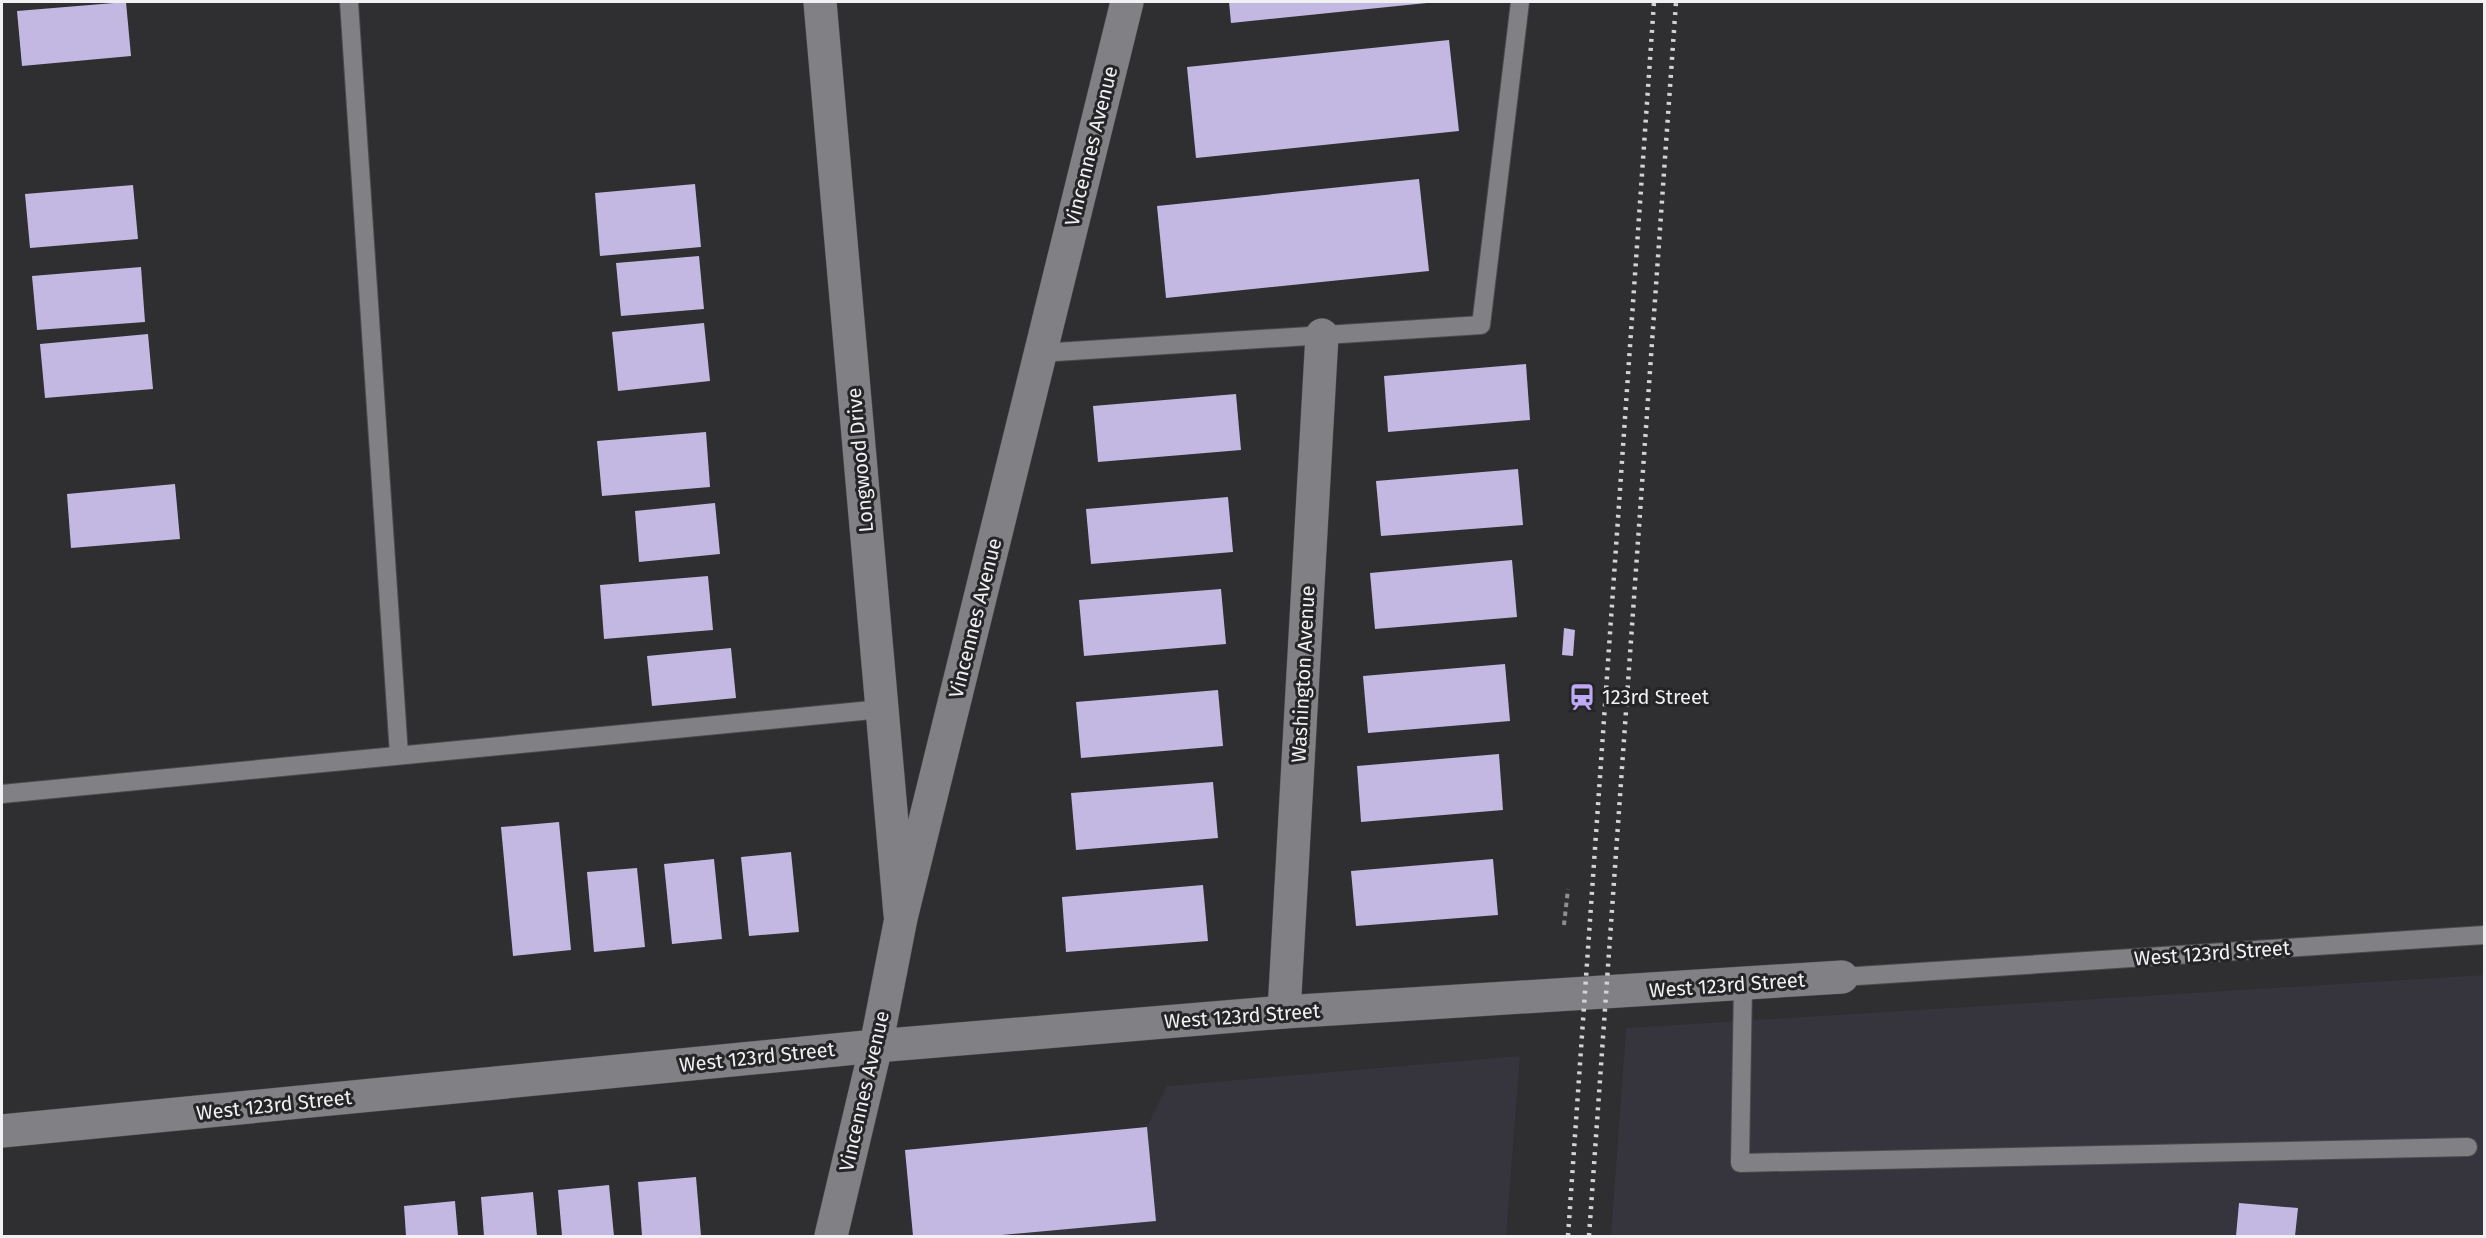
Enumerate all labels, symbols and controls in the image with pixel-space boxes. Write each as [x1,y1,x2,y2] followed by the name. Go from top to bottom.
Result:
[1060,64,1122,228] street label: Vincennes Avenue
[842,387,878,533] street label: Longwood Drive
[944,536,1006,700] street label: Vincennes Avenue
[1286,585,1320,763] street label: Washington Avenue
[1567,682,1597,712] station icon: 123rd Street
[1602,685,1710,709] place label: 123rd Street
[2133,936,2291,970] street label: West 123rd Street
[1648,968,1806,1002] street label: West 123rd Street
[1163,999,1321,1033] street label: West 123rd Street
[834,1008,894,1174] street label: Vincennes Avenue
[678,1037,837,1077] street label: West 123rd Street
[195,1085,354,1125] street label: West 123rd Street

